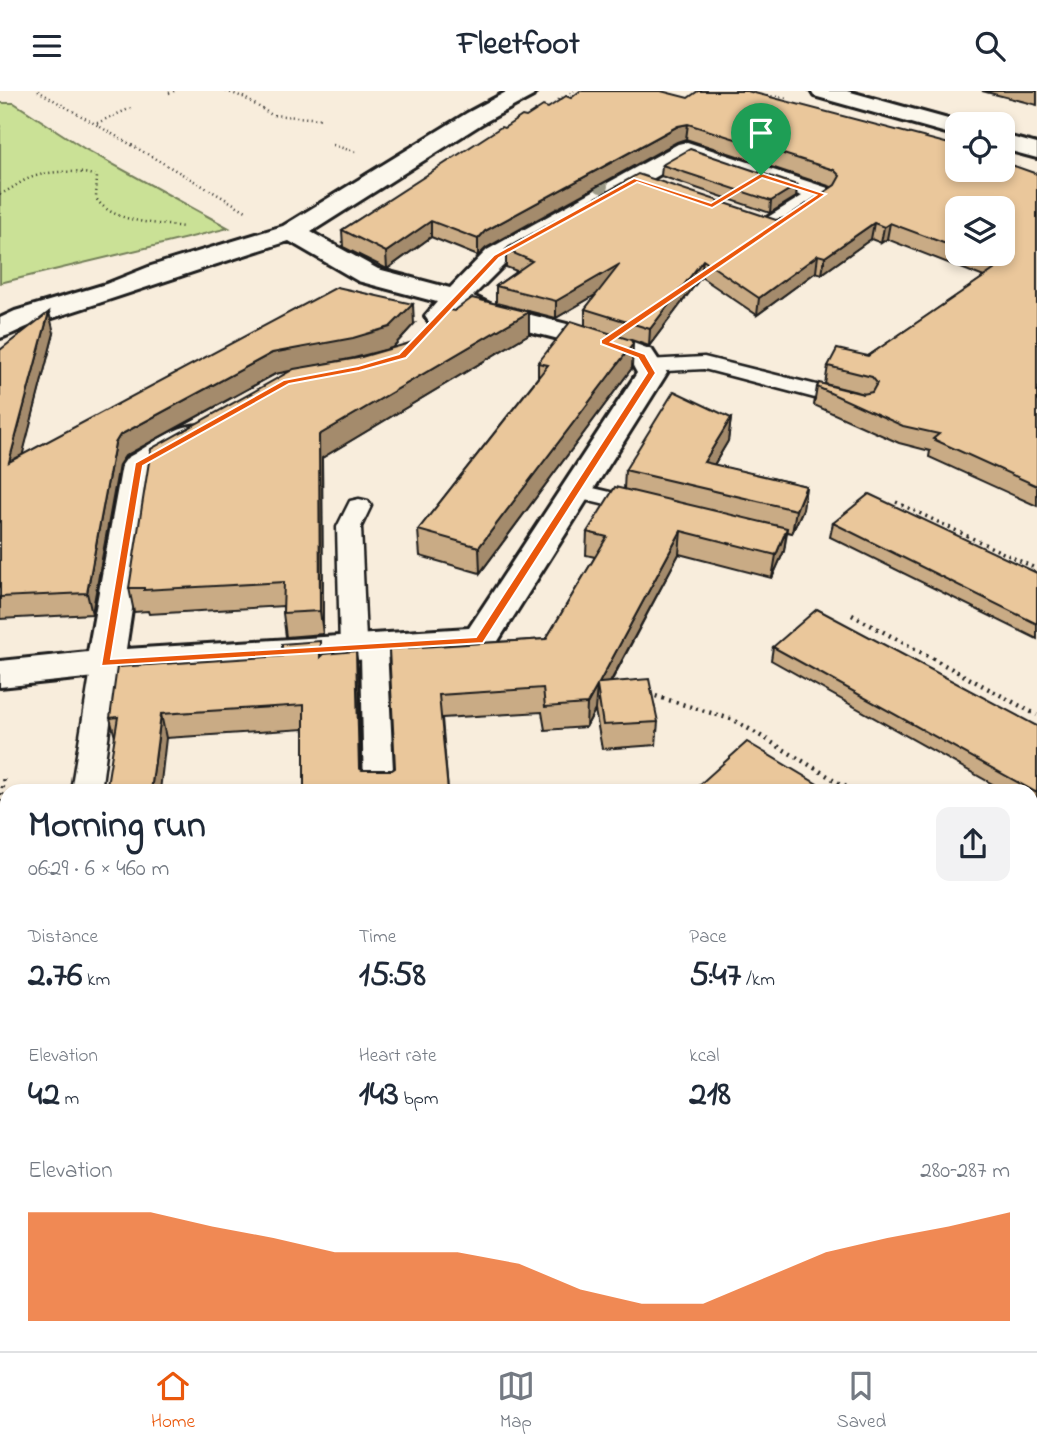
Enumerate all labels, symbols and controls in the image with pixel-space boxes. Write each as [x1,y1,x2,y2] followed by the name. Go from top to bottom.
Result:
[457,22,580,69] text: Fleetfoot
[28,27,66,65] icon: menu
[971,27,1009,65] icon: search
[731,103,791,175] pin
[945,112,1015,266] map controls
[945,112,1015,182] button: locate
[742,114,780,152] icon: arrive
[945,196,1015,266] button: layers
[28,799,206,855] text: Morning run
[936,807,1010,881] button: share
[28,853,169,886] text: 06:29 · 6 × 460 m
[28,924,98,951] text: Distance
[359,924,396,951] text: Time
[689,924,726,951] text: Pace
[28,951,82,1002] text: 2.76
[359,951,426,1002] text: 15:58
[689,951,741,1002] text: 5:47
[82,967,110,994] text: km
[741,967,775,994] text: /km
[28,1043,98,1070] text: Elevation
[359,1043,437,1070] text: Heart rate
[689,1043,720,1070] text: kcal
[28,1070,60,1121] text: 42
[359,1070,399,1121] text: 143
[689,1070,731,1121] text: 218
[60,1086,79,1113] text: m
[399,1086,439,1113] text: bpm
[28,1155,113,1188] text: Elevation
[920,1155,1010,1188] text: 280–287 m
[151,1367,195,1436] tab: Home
[497,1367,535,1436] tab: Map
[837,1367,886,1436] tab: Saved

